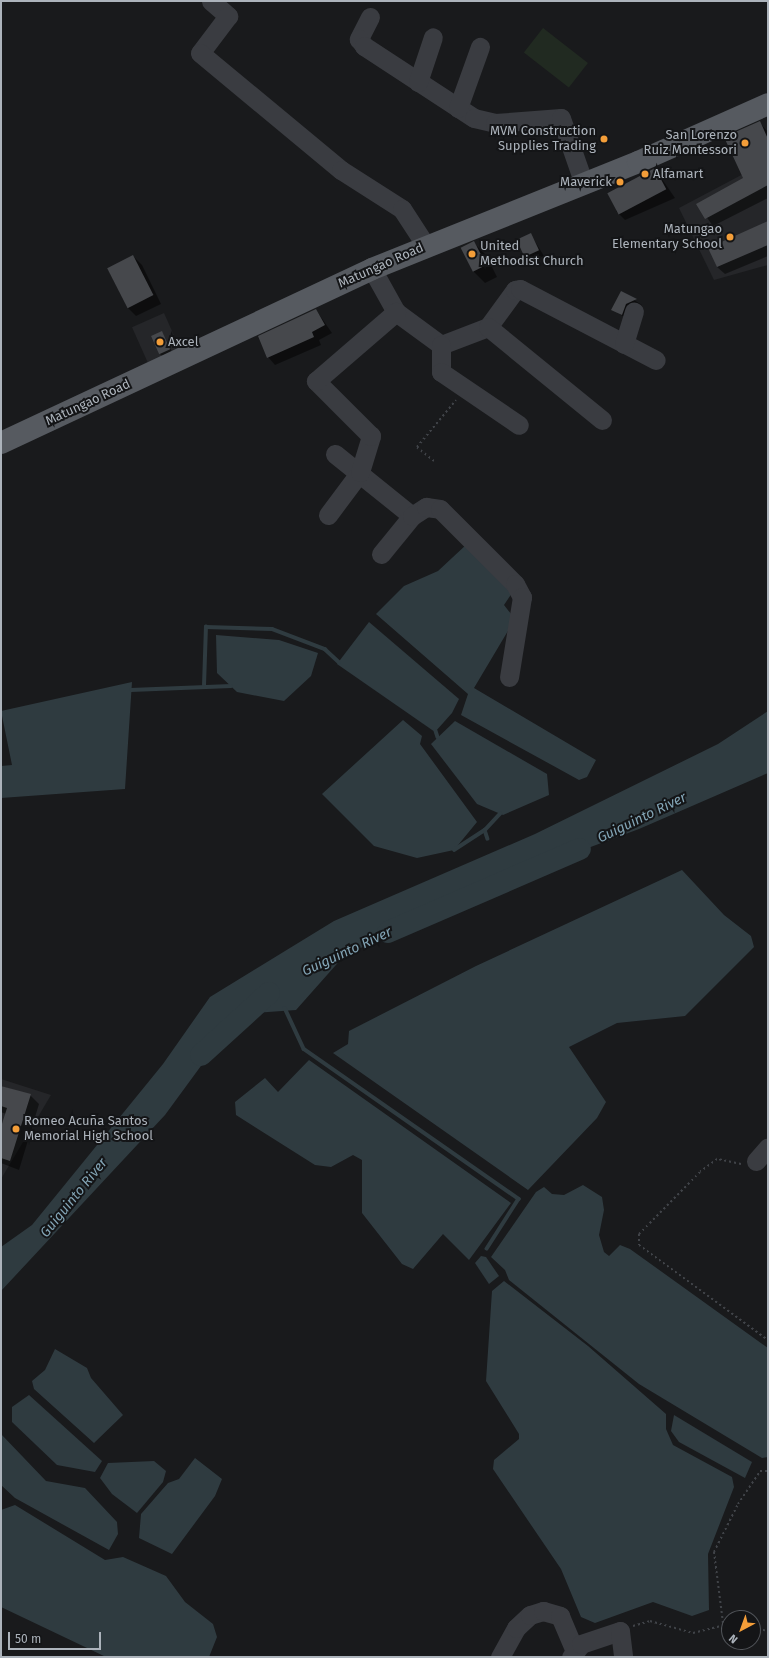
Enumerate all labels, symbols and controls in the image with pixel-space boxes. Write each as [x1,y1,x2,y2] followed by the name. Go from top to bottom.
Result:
[490,124,596,155] place label: MVM Construction Supplies Trading
[644,128,737,159] place label: San Lorenzo Ruiz Montessori
[599,134,609,144] marker: MVM Construction Supplies Trading
[740,138,750,148] marker: San Lorenzo Ruiz Montessori
[653,166,703,182] place label: Alfamart
[640,169,650,179] marker: Alfamart
[560,174,612,190] place label: Maverick
[615,177,625,187] marker: Maverick
[612,222,722,253] place label: Matungao Elementary School
[725,232,735,242] marker: Matungao Elementary School
[480,239,584,270] place label: United Methodist Church
[336,240,426,292] street label: Matungao Road
[467,249,477,259] marker: United Methodist Church
[168,334,198,350] place label: Axcel
[155,337,165,347] marker: Axcel
[43,377,133,429] street label: Matungao Road
[595,789,689,847] water label: Guiguinto River
[300,924,394,980] water label: Guiguinto River
[24,1114,153,1145] place label: Romeo Acuña Santos Memorial High School
[11,1124,21,1134] marker: Romeo Acuña Santos Memorial High School
[37,1155,111,1241] water label: Guiguinto River
[721,1610,761,1650] north arrow
[10,1624,103,1650] scale bar
[726,1631,740,1646] text: N
[15,1632,41,1646] text: 50 m

